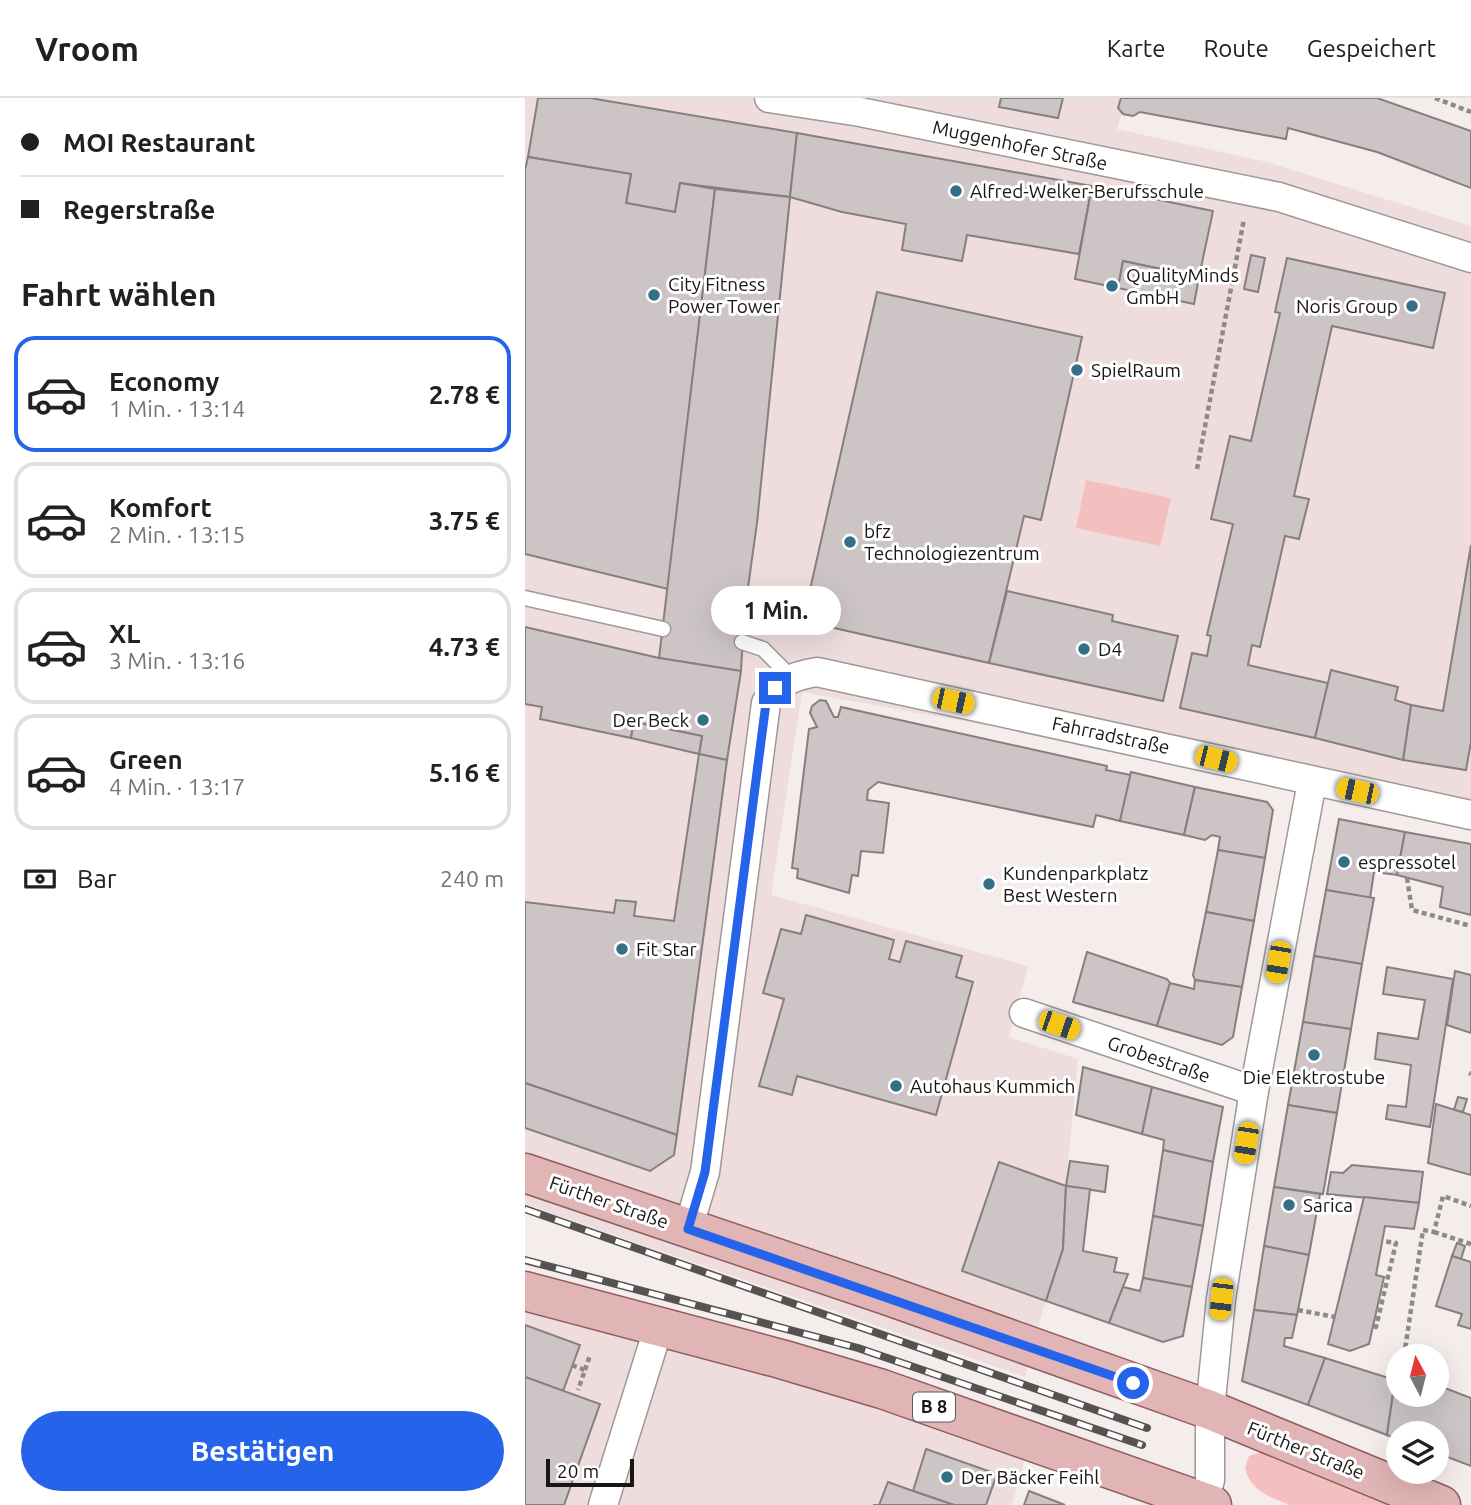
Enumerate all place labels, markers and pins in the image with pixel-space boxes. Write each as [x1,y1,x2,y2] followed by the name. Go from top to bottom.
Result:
[970,180,1204,202] place label: Alfred-Welker-Berufsschule
[948,183,964,199] marker: Alfred-Welker-Berufsschule
[1126,264,1239,308] place label: QualityMinds GmbH
[668,273,780,317] place label: City Fitness Power Tower
[1104,278,1120,294] marker: QualityMinds GmbH
[646,287,662,303] marker: City Fitness Power Tower
[1296,295,1398,317] place label: Noris Group
[1404,298,1420,314] marker: Noris Group
[1091,359,1181,381] place label: SpielRaum
[1069,362,1085,378] marker: SpielRaum
[864,520,1040,564] place label: bfz Technologiezentrum
[842,534,858,550] marker: bfz Technologiezentrum
[1098,638,1122,660] place label: D4
[1076,641,1092,657] marker: D4
[613,709,689,731] place label: Der Beck
[695,712,711,728] marker: Der Beck
[1358,851,1456,873] place label: espressotel
[1336,854,1352,870] marker: espressotel
[1003,862,1149,906] place label: Kundenparkplatz Best Western
[981,876,997,892] marker: Kundenparkplatz Best Western
[636,938,697,960] place label: Fit Star
[614,941,630,957] marker: Fit Star
[1306,1047,1322,1063] marker: Die Elektrostube
[1243,1066,1385,1088] place label: Die Elektrostube
[910,1075,1075,1097] place label: Autohaus Kummich
[888,1078,904,1094] marker: Autohaus Kummich
[1303,1194,1353,1216] place label: Sarica
[1281,1197,1297,1213] marker: Sarica
[961,1466,1099,1488] place label: Der Bäcker Feihl
[939,1469,955,1485] marker: Der Bäcker Feihl

